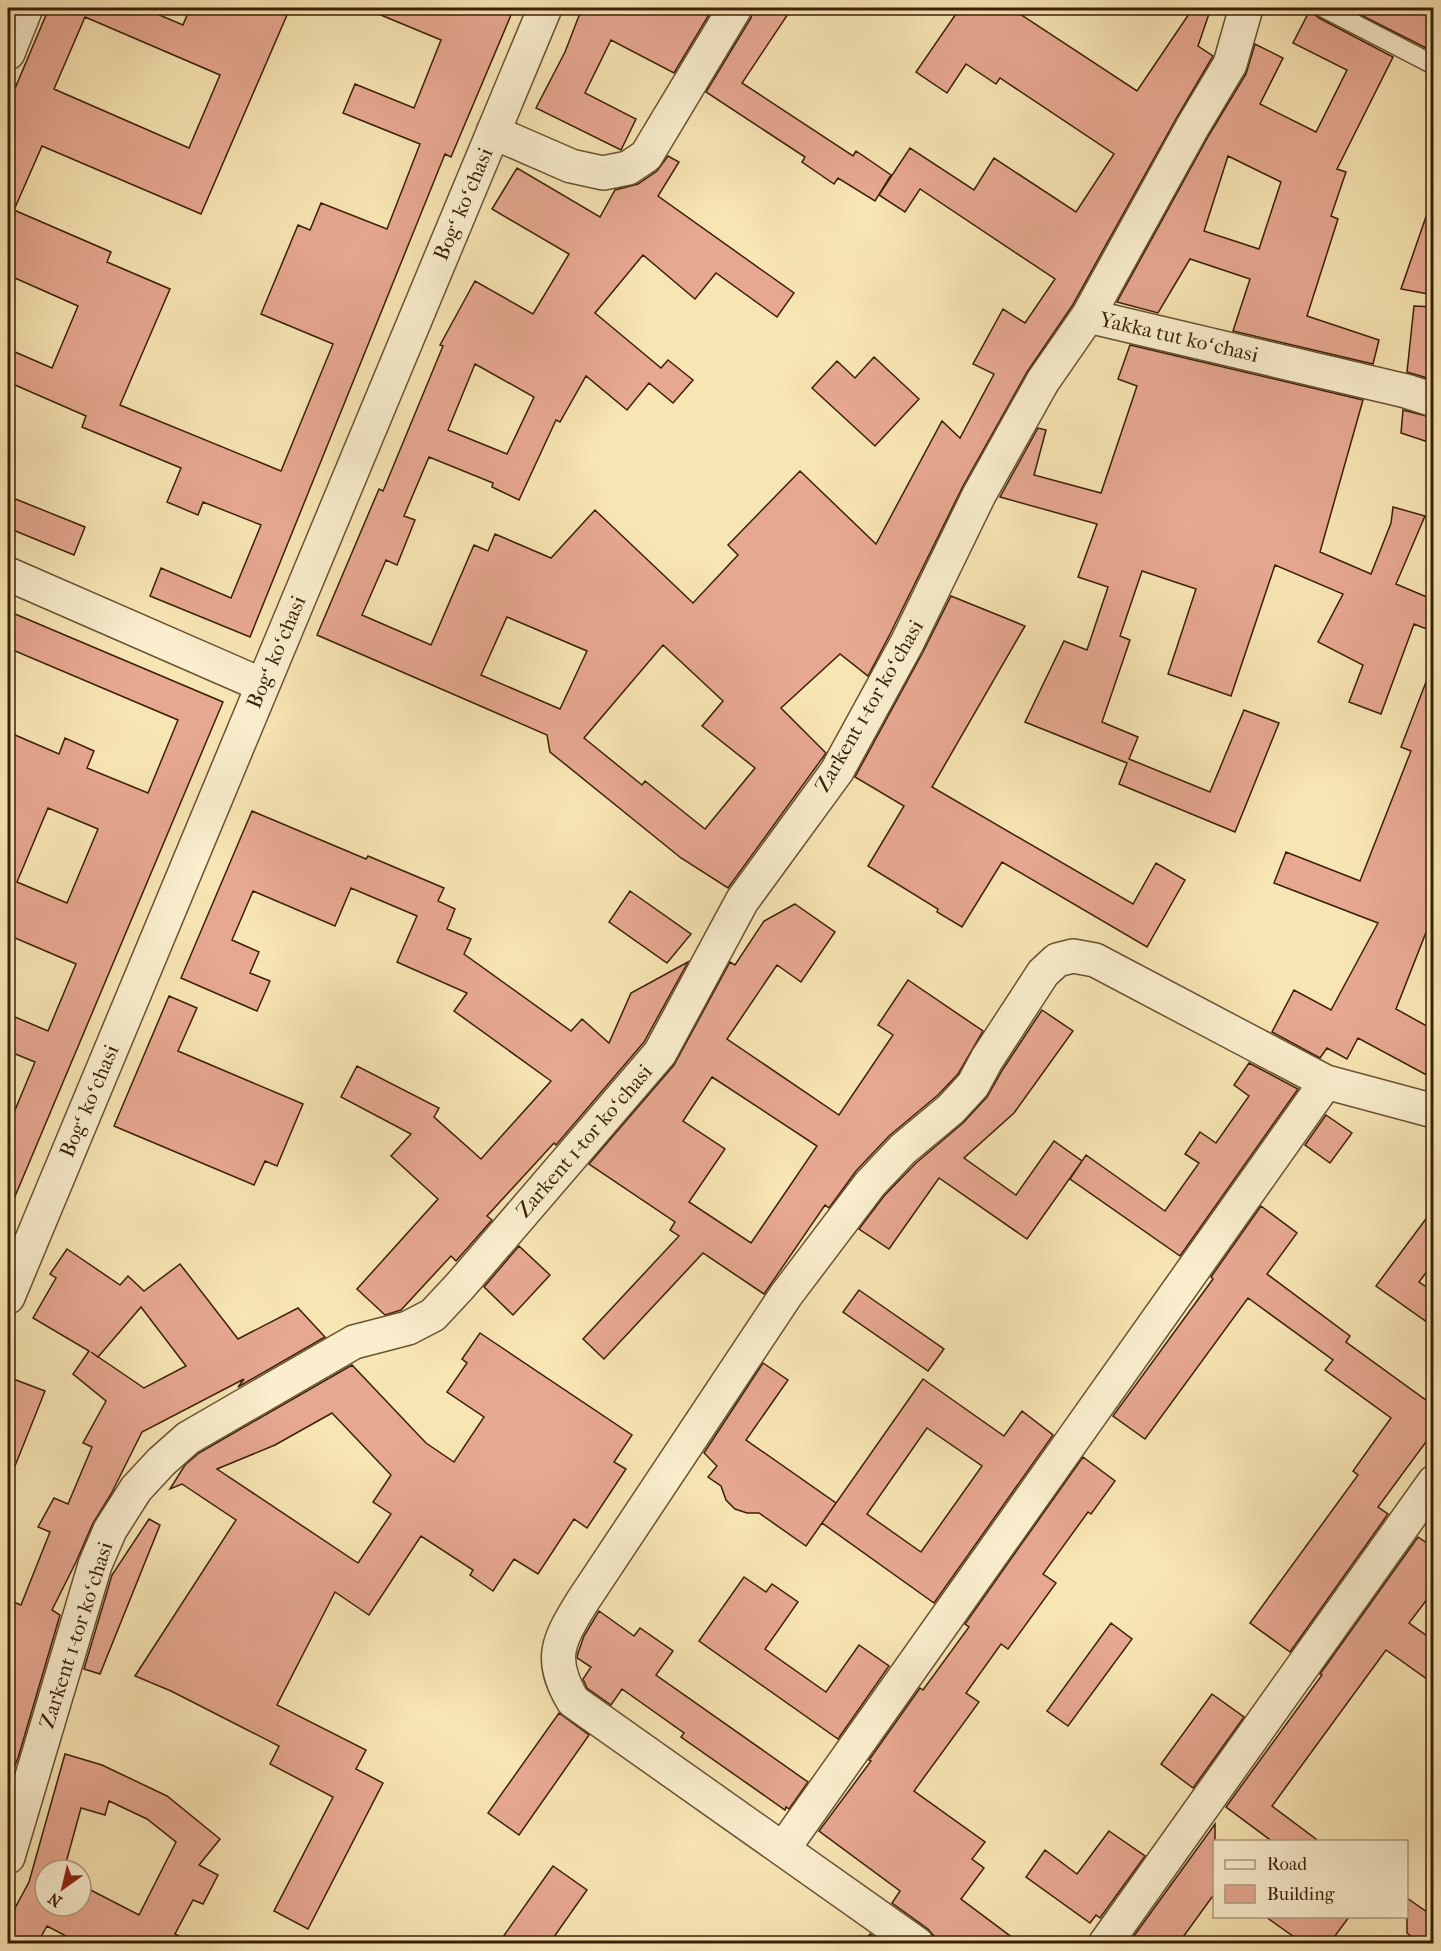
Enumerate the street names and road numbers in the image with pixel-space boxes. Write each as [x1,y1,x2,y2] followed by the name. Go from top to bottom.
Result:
[429,144,497,264] street label: Bogʻ koʻchasi
[1096,307,1261,367] street label: Yakka tut koʻchasi
[242,592,310,712] street label: Bogʻ koʻchasi
[810,616,928,796] street label: Zarkent 1-tor koʻchasi
[55,1041,123,1161] street label: Bogʻ koʻchasi
[511,1060,657,1222] street label: Zarkent 1-tor koʻchasi
[35,1539,117,1731] street label: Zarkent 1-tor koʻchasi

